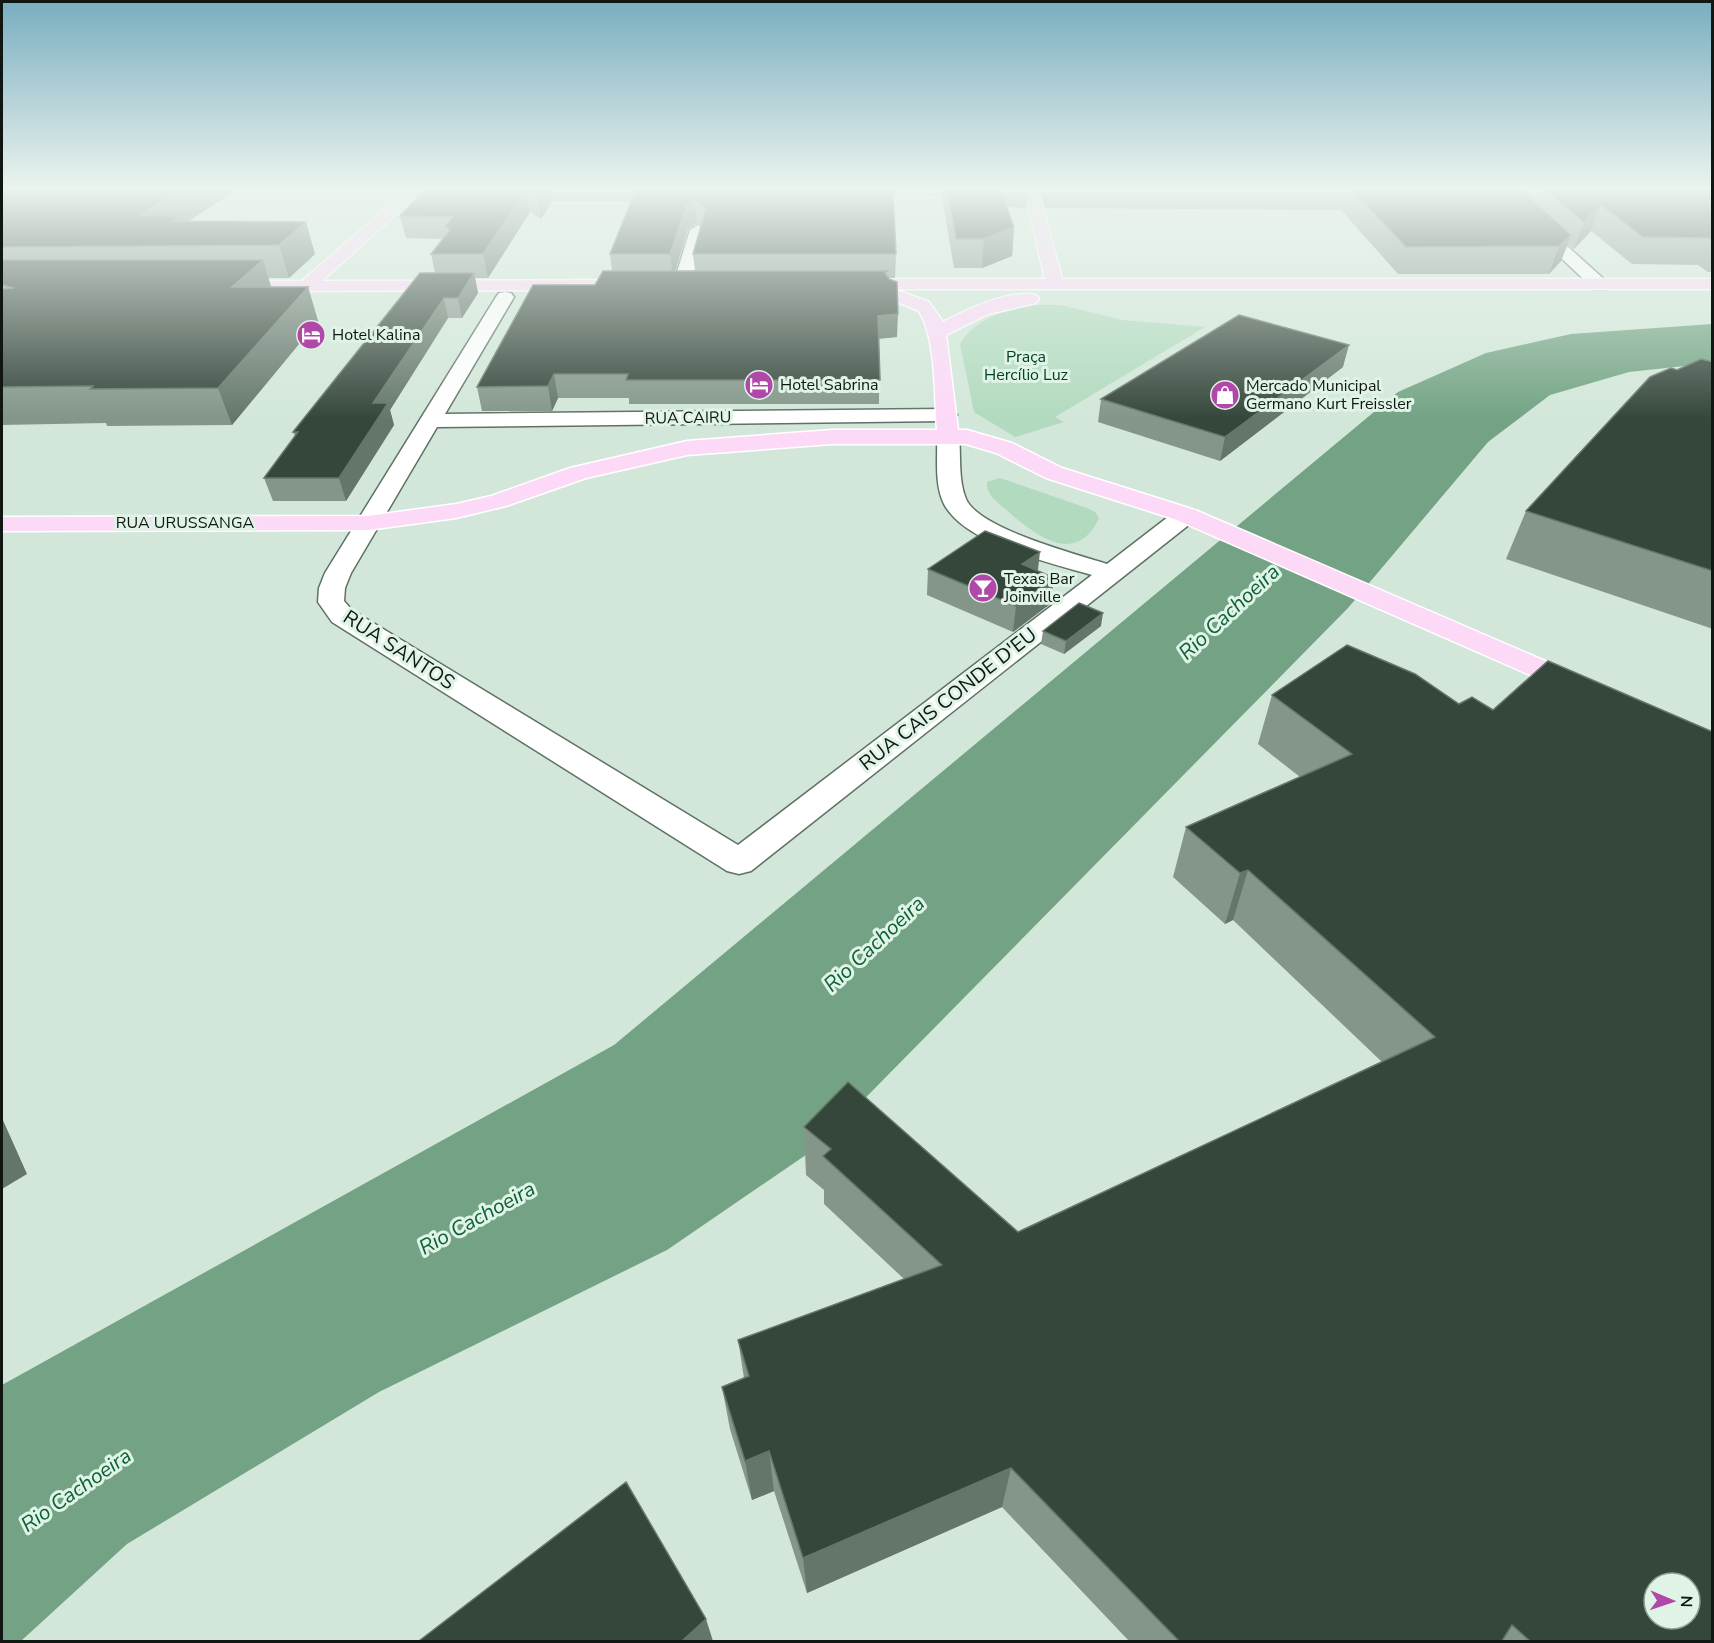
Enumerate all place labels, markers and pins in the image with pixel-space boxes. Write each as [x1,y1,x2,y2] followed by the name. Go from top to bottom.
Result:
[295,319,327,351] hotel icon: Hotel Kalina
[332,324,420,346] place label: Hotel Kalina
[743,369,775,401] hotel icon: Hotel Sabrina
[780,374,879,396] place label: Hotel Sabrina
[1246,375,1412,415] place label: Mercado Municipal Germano Kurt Freissler
[1209,379,1241,411] shop icon: Mercado Municipal Germano Kurt Freissler
[1003,568,1075,608] place label: Texas Bar Joinville
[967,572,999,604] bar icon: Texas Bar Joinville

